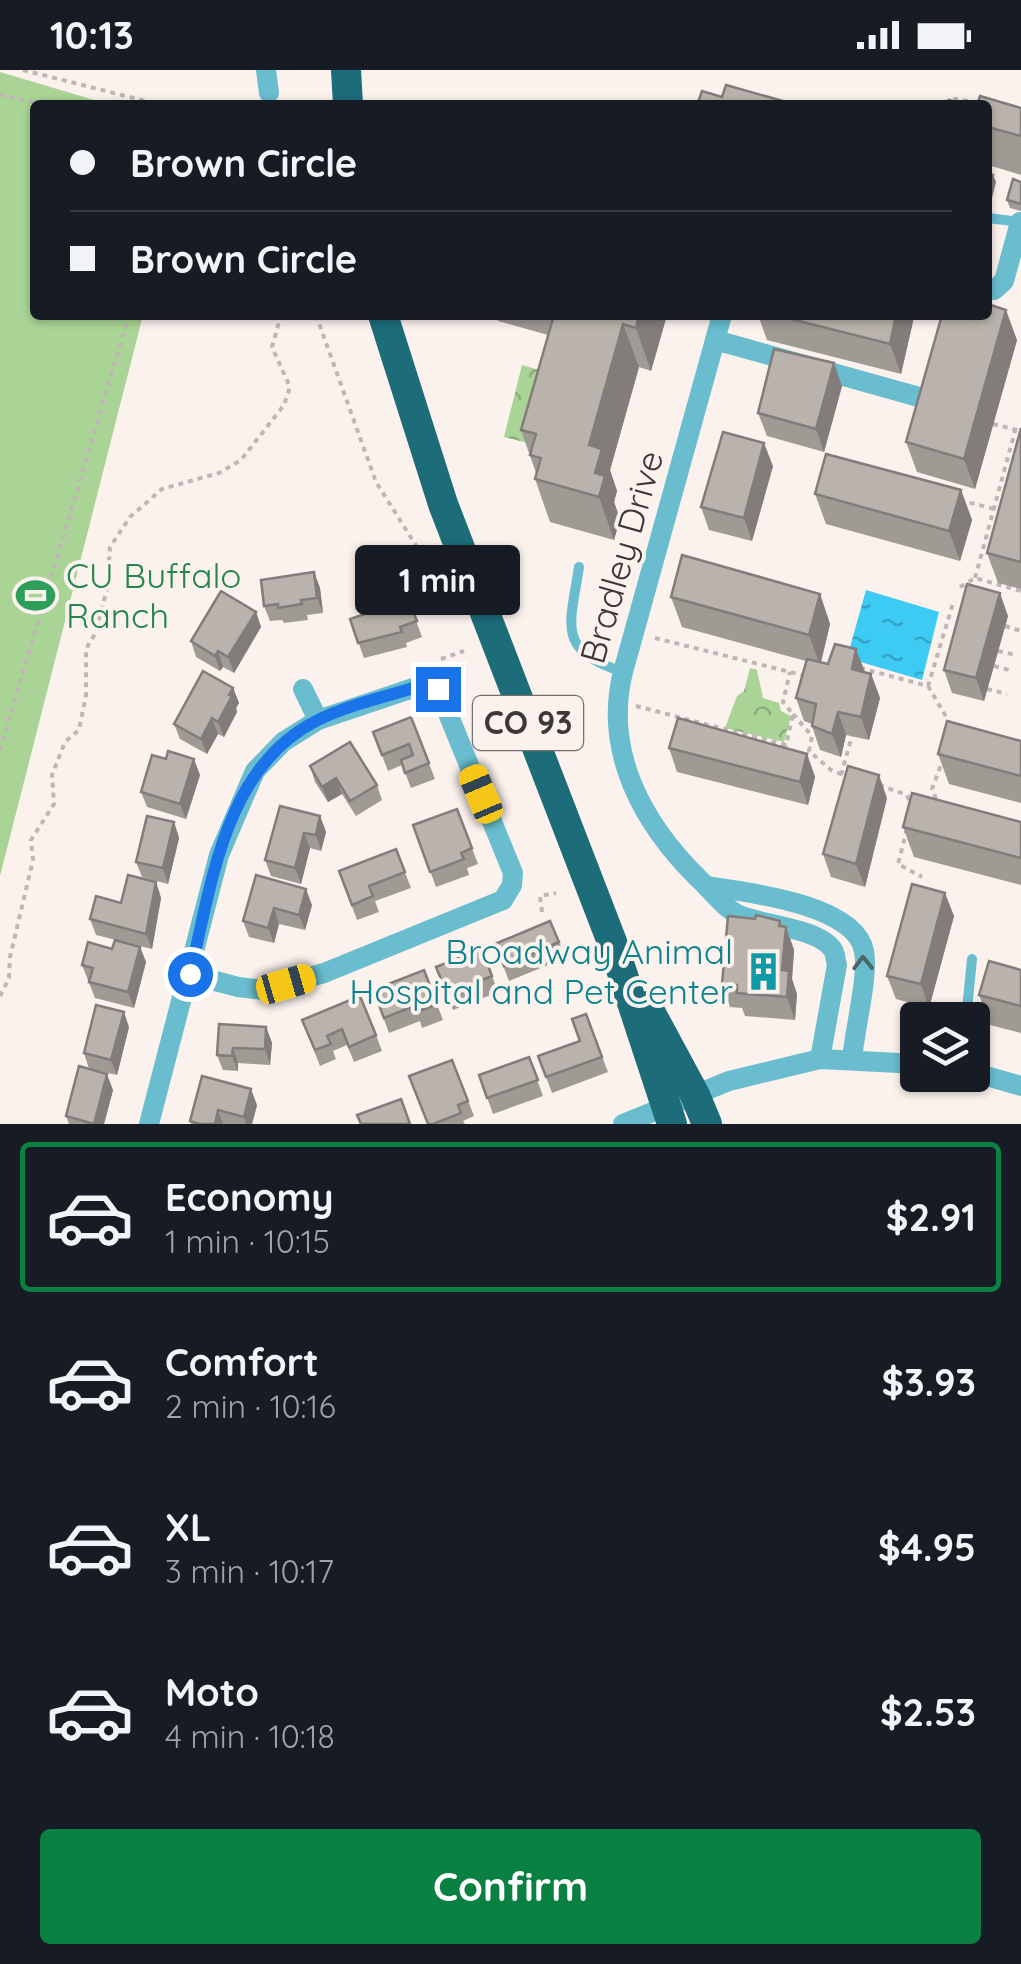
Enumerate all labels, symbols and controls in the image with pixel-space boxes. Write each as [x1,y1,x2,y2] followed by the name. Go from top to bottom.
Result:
[50,11,134,59] text: 10:13
[130,139,357,187] text: Brown Circle
[130,235,357,283] text: Brown Circle
[570,445,672,668] street label: Bradley Drive
[356,544,520,614] callout: 1 min
[66,553,241,637] place label: CU Buffalo Ranch
[399,560,476,600] text: 1 min
[15,575,57,617] sports icon: CU Buffalo Ranch
[416,667,461,712] route end
[473,696,583,750] road number: CO 93
[455,761,507,827] car
[349,929,733,1013] place label: Broadway Animal Hospital and Pet Center
[742,951,784,993] building icon: Broadway Animal Hospital and Pet Center
[168,952,213,997] route start
[852,955,873,971] one-way arrow
[253,961,319,1007] car
[900,1002,990,1092] map controls
[900,1002,990,1092] button: layers
[45,1172,135,1262] icon: car
[165,1173,334,1221] text: Economy
[886,1193,976,1241] text: $2.91
[165,1221,330,1261] text: 1 min · 10:15
[45,1337,135,1427] icon: car
[165,1338,319,1386] text: Comfort
[881,1358,976,1406] text: $3.93
[165,1386,336,1426] text: 2 min · 10:16
[45,1502,135,1592] icon: car
[165,1503,211,1551] text: XL
[878,1523,976,1571] text: $4.95
[165,1551,334,1591] text: 3 min · 10:17
[45,1667,135,1757] icon: car
[165,1668,259,1716] text: Moto
[880,1688,976,1736] text: $2.53
[165,1716,335,1756] text: 4 min · 10:18
[40,1829,981,1944] button: Confirm

